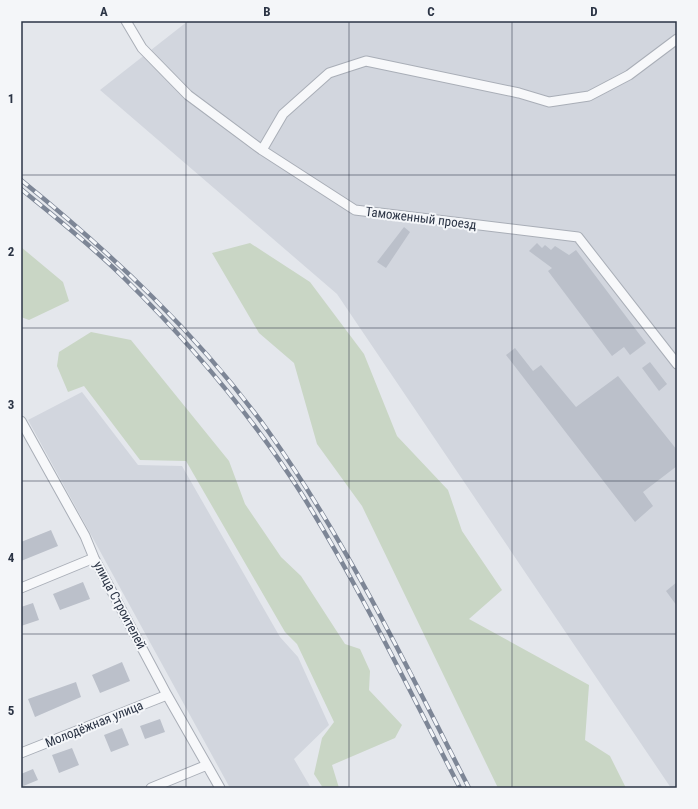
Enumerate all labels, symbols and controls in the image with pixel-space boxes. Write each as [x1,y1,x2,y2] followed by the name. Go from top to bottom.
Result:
[100,4,108,19] text: A
[263,4,271,19] text: B
[427,4,435,19] text: C
[590,4,598,19] text: D
[8,91,14,106] text: 1
[365,204,477,232] street label: Таможенный проезд
[8,244,15,259] text: 2
[8,397,14,412] text: 3
[8,550,15,565] text: 4
[91,558,149,652] street label: улица Строителей
[43,698,145,750] street label: Молодёжная улица
[8,703,15,718] text: 5

